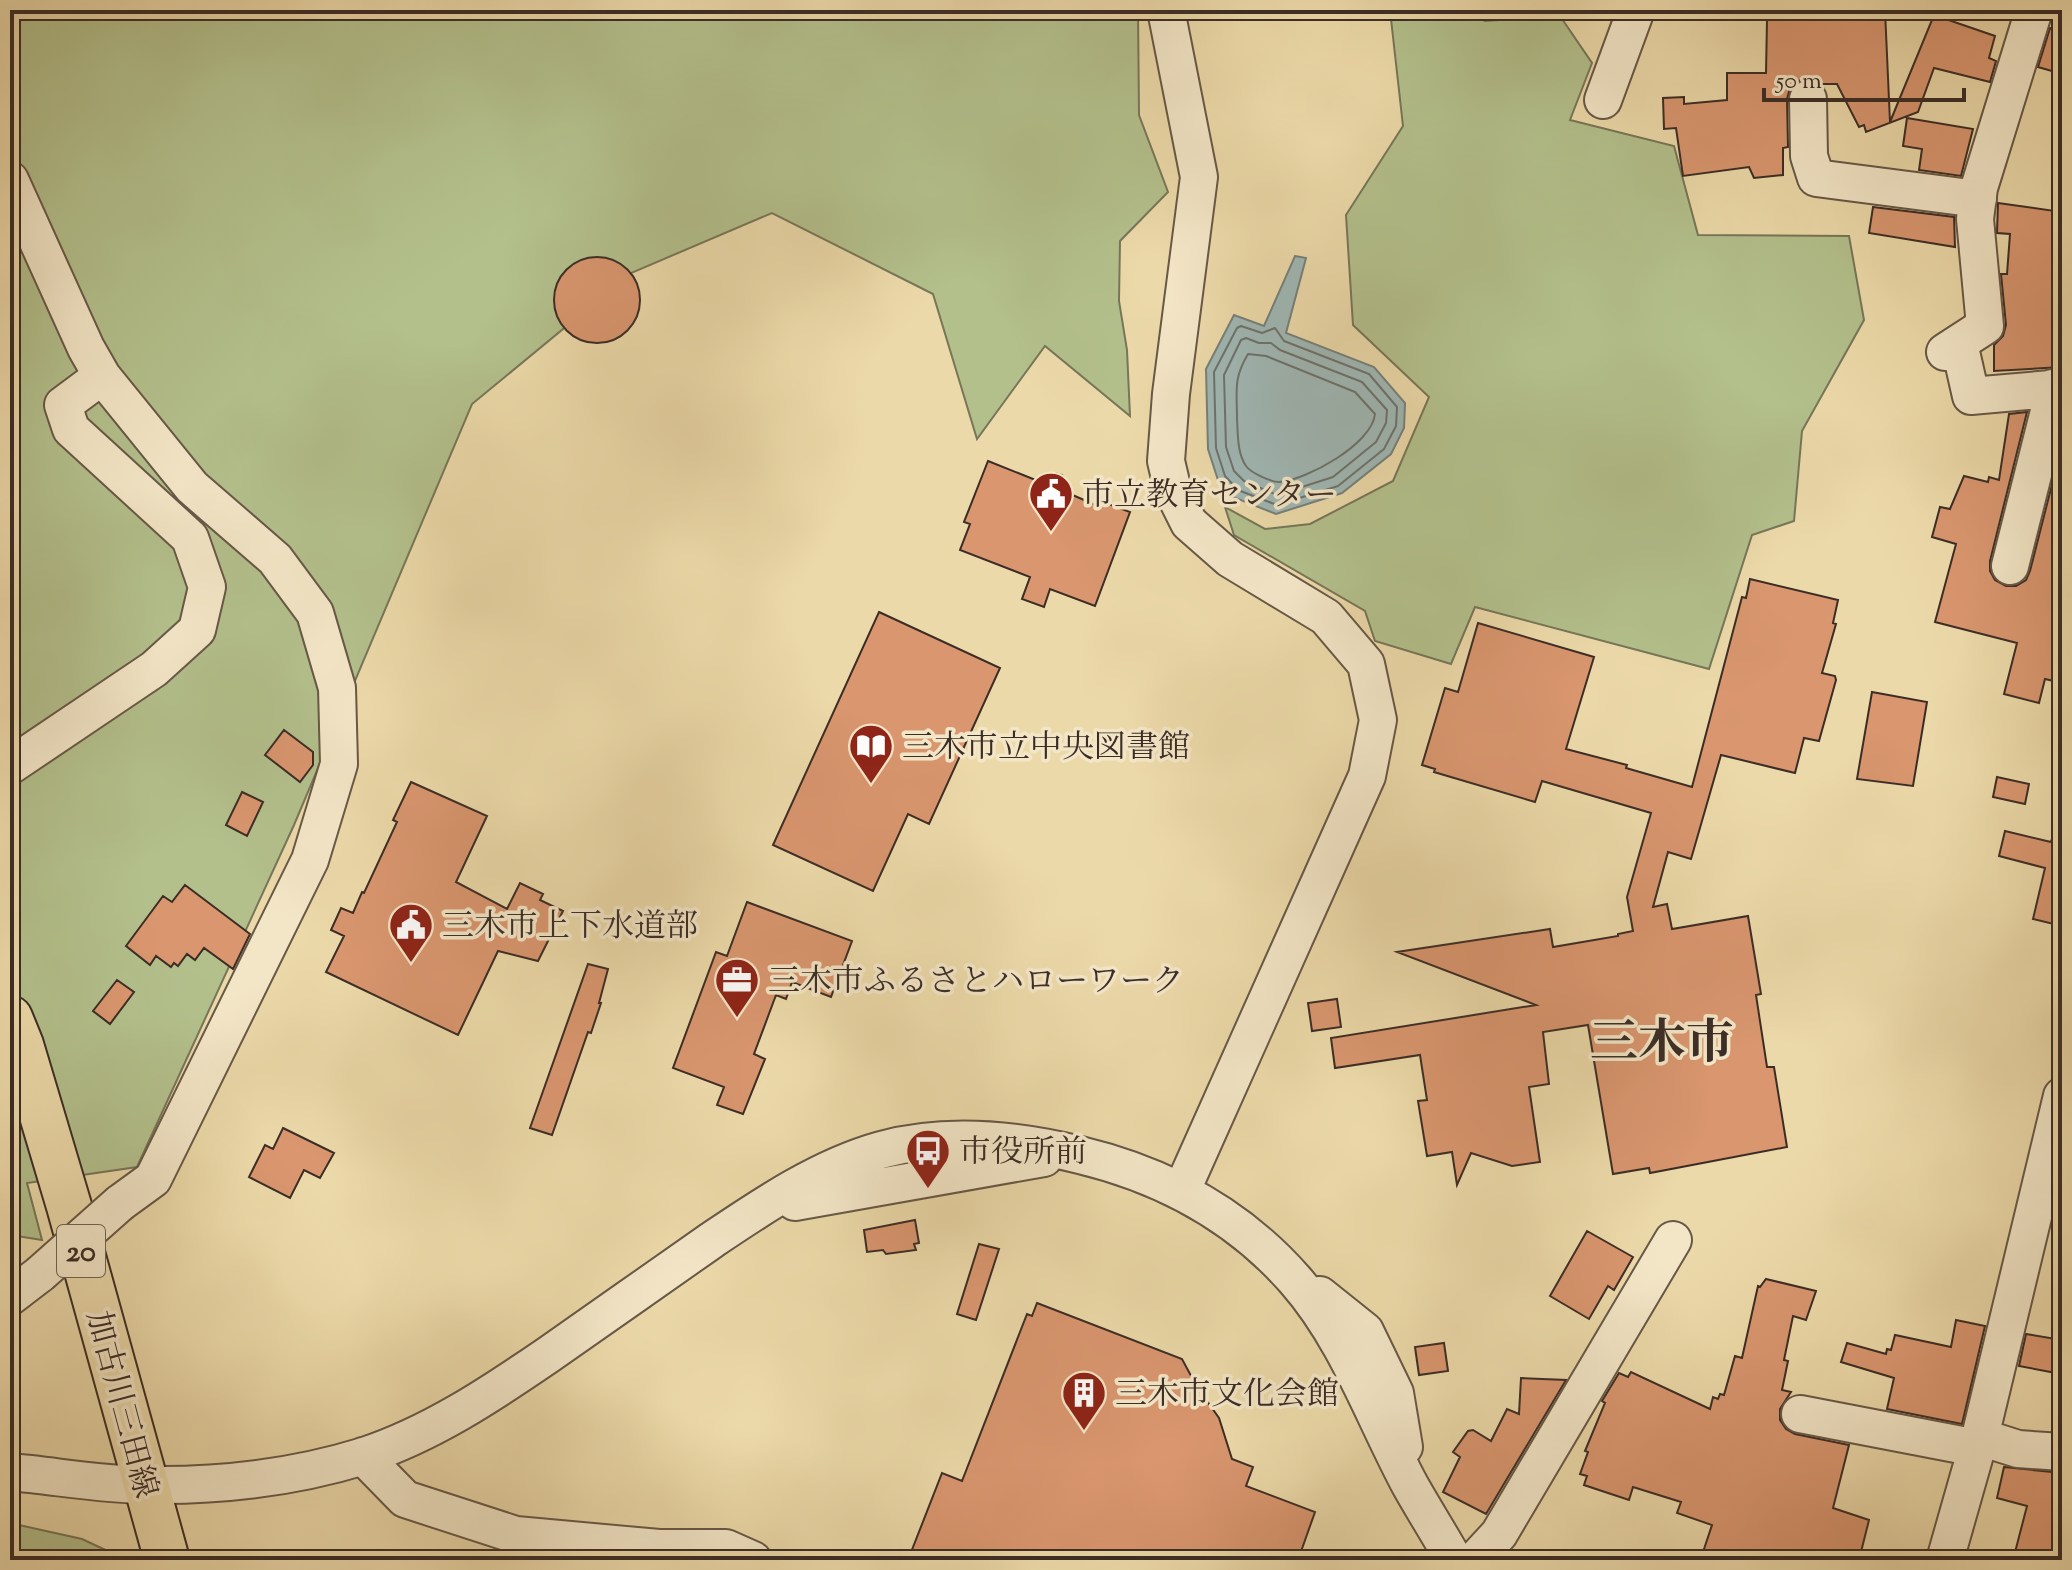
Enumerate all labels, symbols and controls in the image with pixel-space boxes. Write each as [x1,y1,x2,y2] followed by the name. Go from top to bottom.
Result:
[1764,52,1964,102] scale bar
[1774,65,1822,99] text: 50 m
[1027,470,1075,533] public building icon: 市立教育センター
[1082,474,1337,520] place label: 市立教育センター
[847,722,895,785] library icon: 三木市立中央図書館
[902,726,1190,772] place label: 三木市立中央図書館
[387,901,435,964] public building icon: 三木市上下水道部
[442,905,698,951] place label: 三木市上下水道部
[713,956,761,1019] office icon: 三木市ふるさとハローワーク
[768,960,1184,1006] place label: 三木市ふるさとハローワーク
[1590,1012,1734,1081] district label: 三木市
[904,1127,952,1190] bus stop icon: 市役所前
[959,1131,1087,1177] place label: 市役所前
[57,1225,105,1277] road number: 20
[73,1306,167,1503] street label: 加古川三田線
[1060,1369,1108,1432] building icon: 三木市文化会館
[1115,1373,1339,1419] place label: 三木市文化会館

